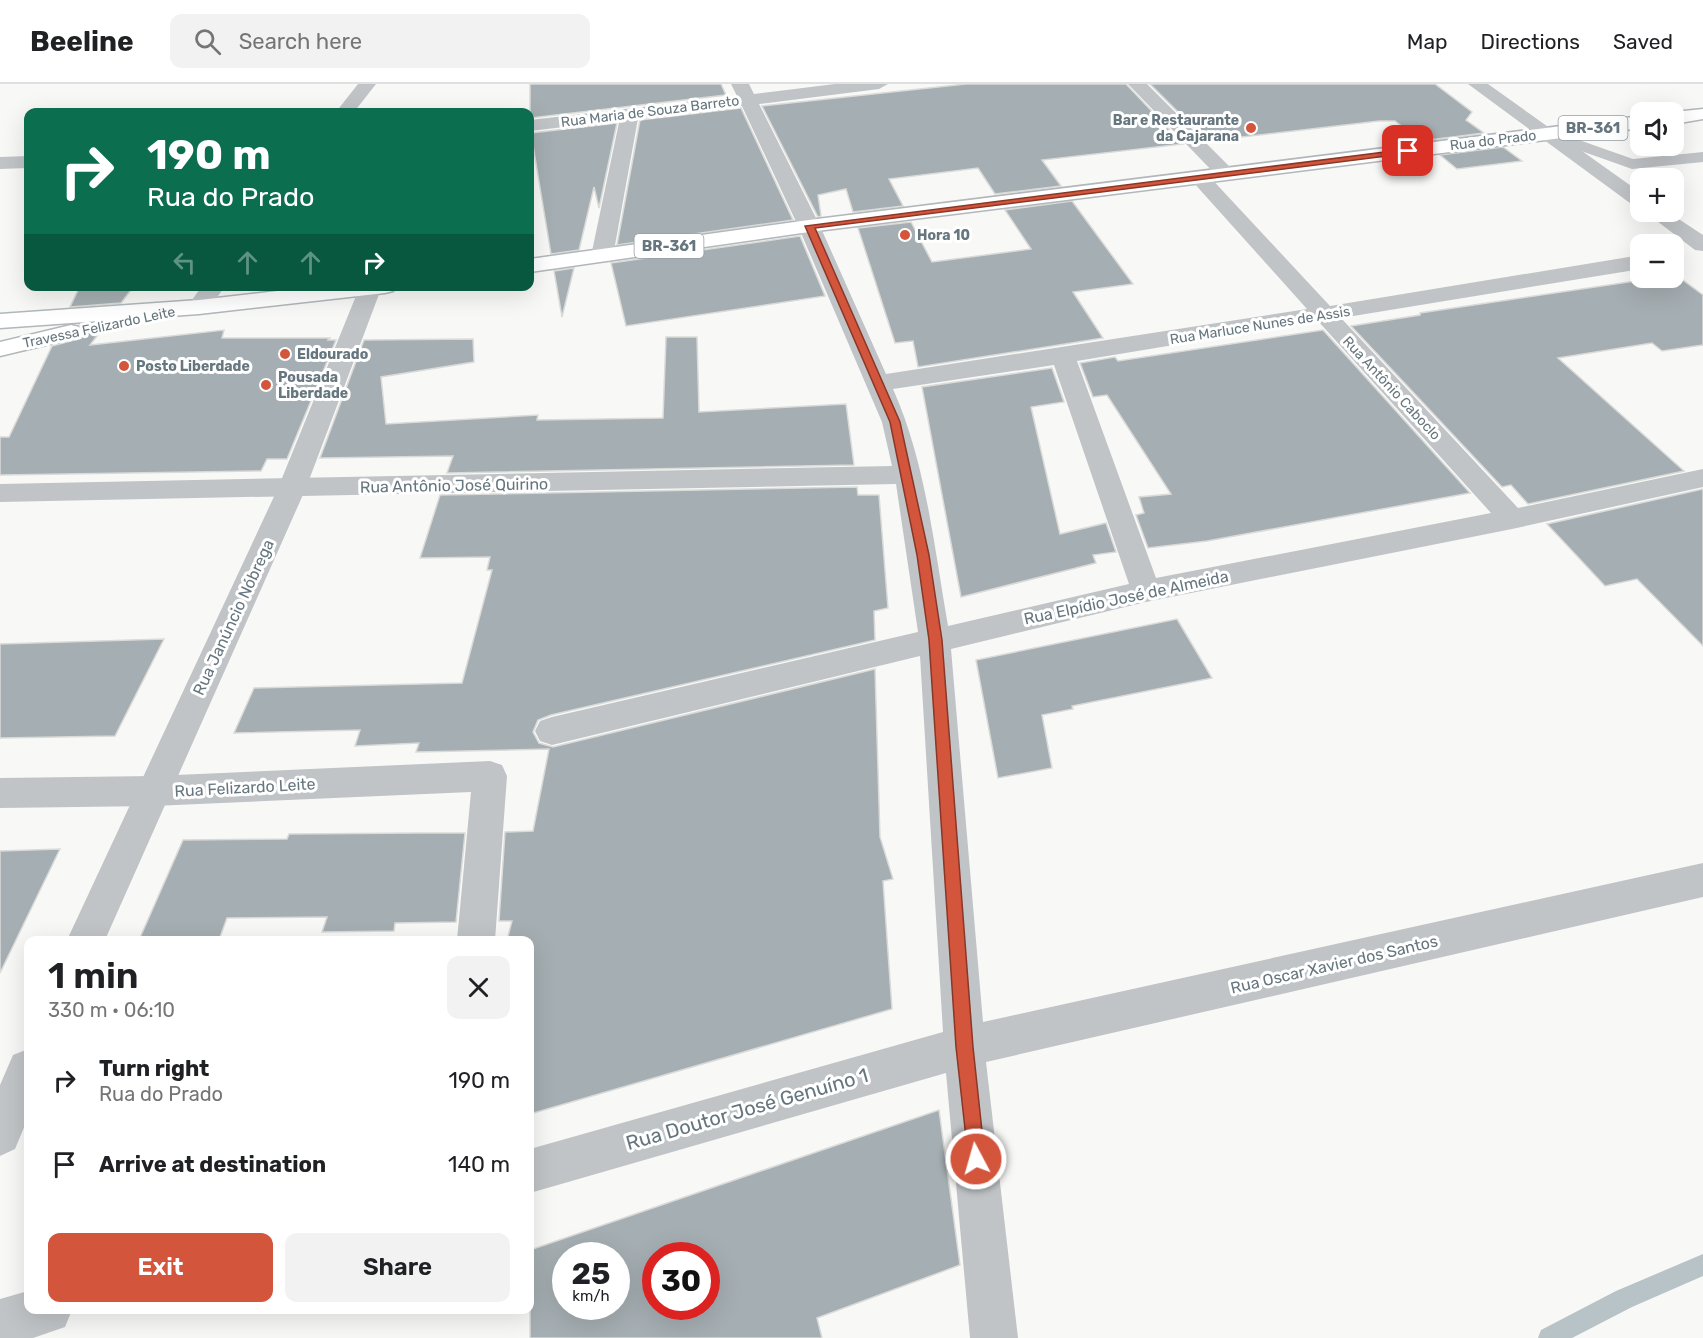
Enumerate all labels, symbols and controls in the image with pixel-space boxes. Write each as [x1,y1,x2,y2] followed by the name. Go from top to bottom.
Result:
[170,14,590,68] search box
[30,25,134,58] text: Beeline
[191,25,224,58] icon: search
[239,28,362,55] text: Search here
[1407,29,1448,54] text: Map
[1481,29,1580,54] text: Directions
[1613,29,1673,54] text: Saved
[560,92,740,131] street label: Rua Maria de Souza Barreto
[1630,102,1684,288] map controls
[1630,102,1684,156] button: sound
[1113,112,1239,145] place label: Bar e Restaurante da Cajarana
[1558,116,1628,140] road number: BR-361
[1244,121,1258,135] marker: Bar e Restaurante da Cajarana
[1382,125,1433,176] pin
[1449,127,1537,154] street label: Rua do Prado
[147,130,271,180] text: 190 m
[48,132,126,210] icon: right
[1391,134,1424,167] icon: arrive
[1630,168,1684,222] button: +
[147,181,314,213] text: Rua do Prado
[917,227,970,244] place label: Hora 10
[898,228,912,242] marker: Hora 10
[634,234,704,258] road number: BR-361
[1630,234,1684,288] button: −
[168,246,201,279] icon: left
[231,246,264,279] icon: ahead
[294,246,327,279] icon: ahead
[357,246,390,279] icon: right
[21,303,177,352] street label: Travessa Felizardo Leite
[1169,303,1351,348] street label: Rua Marluce Nunes de Assis
[1339,333,1444,444] street label: Rua Antônio Caboclo
[297,346,368,363] place label: Eldourado
[278,347,292,361] marker: Eldourado
[136,358,250,375] place label: Posto Liberdade
[117,359,131,373] marker: Posto Liberdade
[278,369,348,402] place label: Pousada Liberdade
[259,378,273,392] marker: Pousada Liberdade
[360,474,548,497] street label: Rua Antônio José Quirino
[189,536,278,698] street label: Rua Janúncio Nóbrega
[1022,566,1230,628] street label: Rua Elpídio José de Almeida
[174,774,316,801] street label: Rua Felizardo Leite
[1229,931,1440,998] street label: Rua Oscar Xavier dos Santos
[48,954,139,997] text: 1 min
[447,956,510,1019] button: close
[48,998,175,1022] text: 330 m · 06:10
[99,1055,209,1082] text: Turn right
[623,1063,871,1155] street label: Rua Doutor José Genuíno 1
[48,1064,81,1097] icon: right
[449,1067,510,1094] text: 190 m
[99,1082,223,1106] text: Rua do Prado
[944,1127,1008,1191] position arrow
[48,1148,81,1181] icon: arrive
[99,1151,326,1178] text: Arrive at destination
[448,1151,510,1178] text: 140 m
[48,1233,273,1302] button: Exit
[285,1233,510,1302] button: Share
[642,1242,720,1320] speed limit sign: 30
[572,1256,610,1292] text: 25
[572,1287,610,1305] text: km/h

